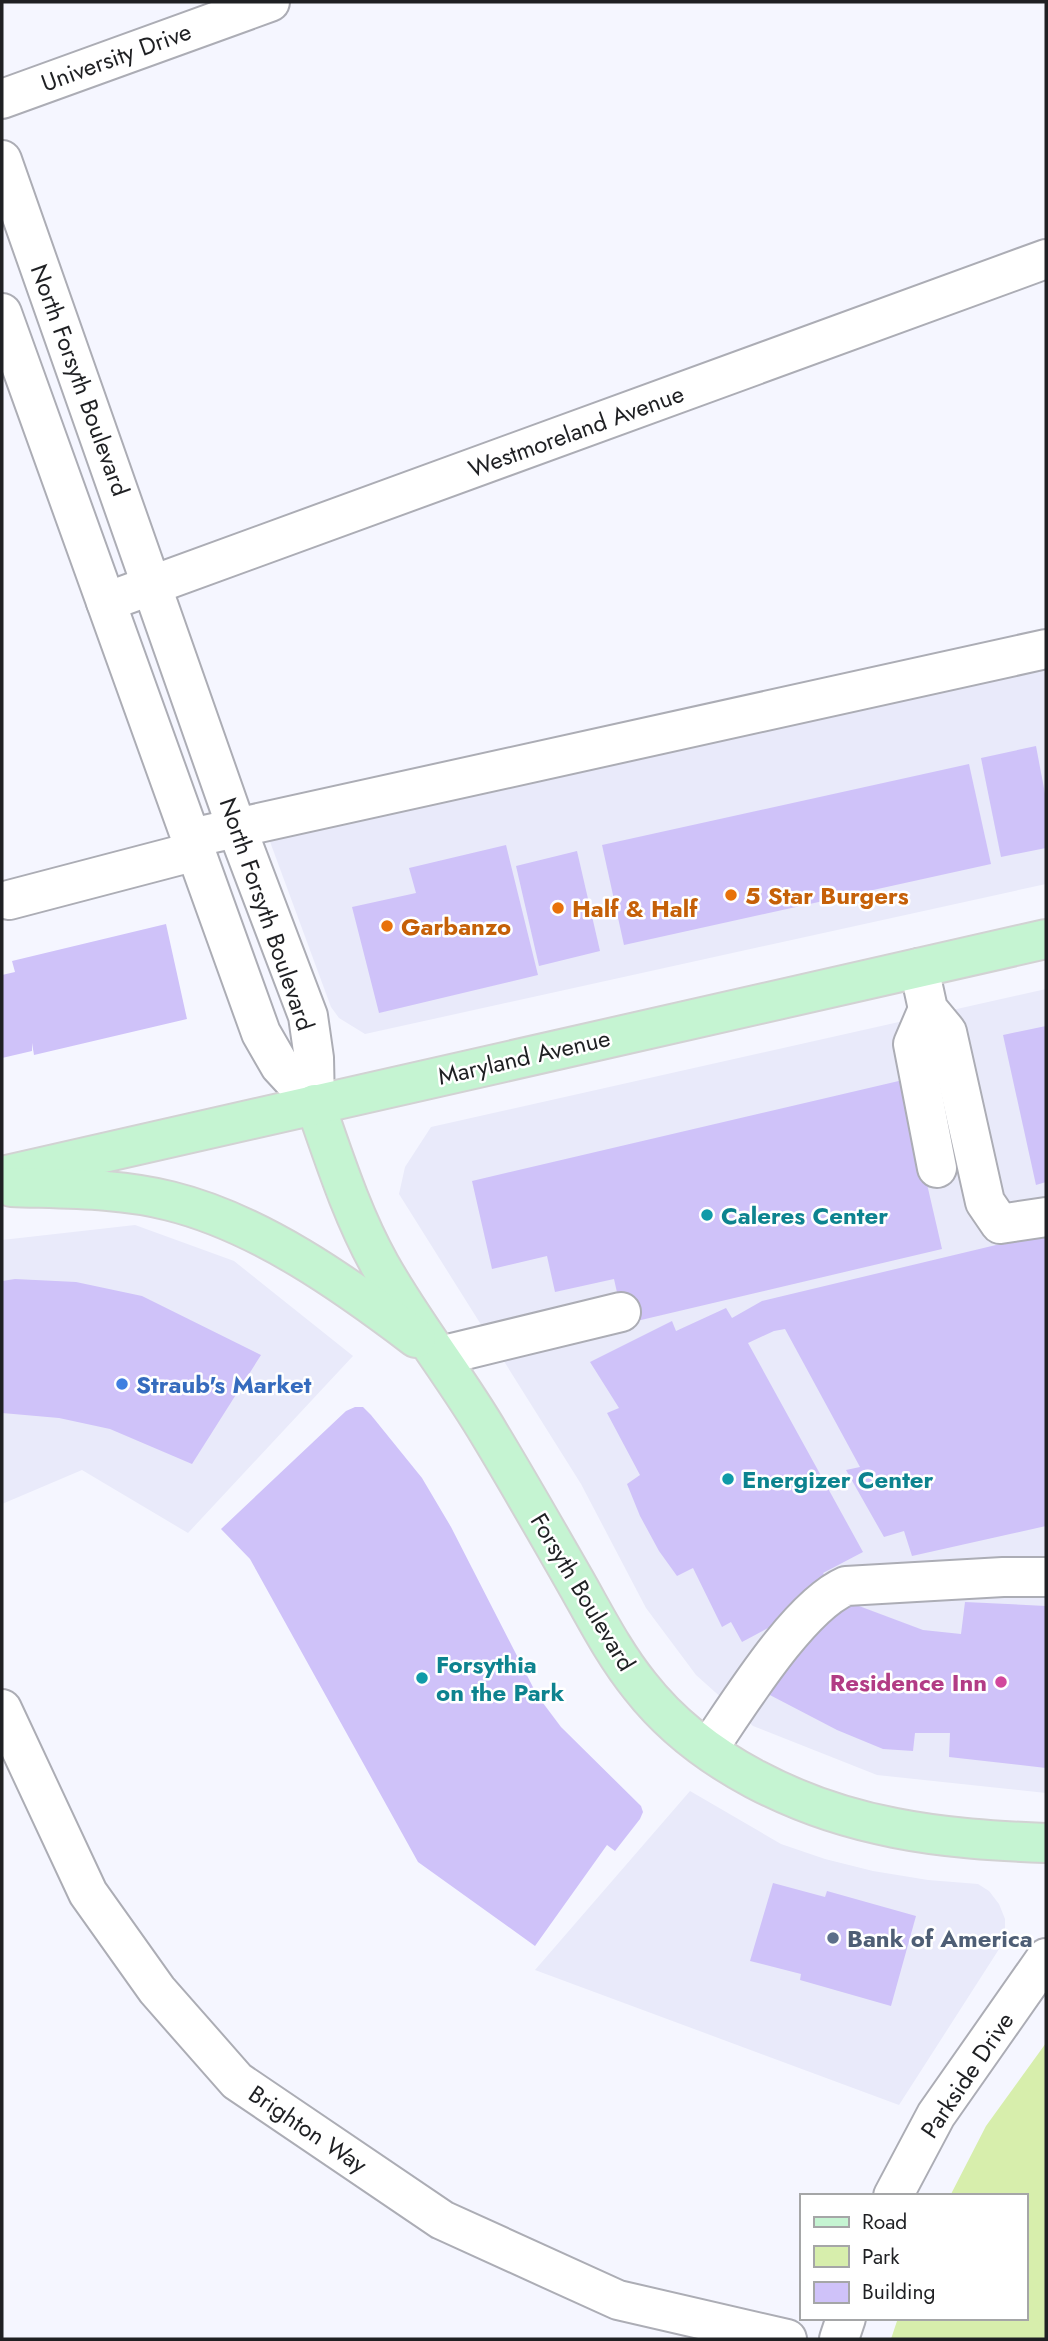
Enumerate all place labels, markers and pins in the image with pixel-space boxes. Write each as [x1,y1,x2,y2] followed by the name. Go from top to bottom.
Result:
[745,878,909,913] place label: 5 Star Burgers
[723,887,739,903] marker: 5 Star Burgers
[572,891,699,926] place label: Half & Half
[550,900,566,916] marker: Half & Half
[401,909,511,944] place label: Garbanzo
[379,918,395,934] marker: Garbanzo
[721,1198,888,1233] place label: Caleres Center
[699,1207,715,1223] marker: Caleres Center
[136,1367,312,1402] place label: Straub's Market
[114,1376,130,1392] marker: Straub's Market
[742,1462,934,1497] place label: Energizer Center
[720,1471,736,1487] marker: Energizer Center
[436,1647,564,1710] place label: Forsythia on the Park
[830,1665,987,1700] place label: Residence Inn
[414,1670,430,1686] marker: Forsythia on the Park
[993,1674,1009,1690] marker: Residence Inn
[847,1921,1033,1956] place label: Bank of America
[825,1930,841,1946] marker: Bank of America

